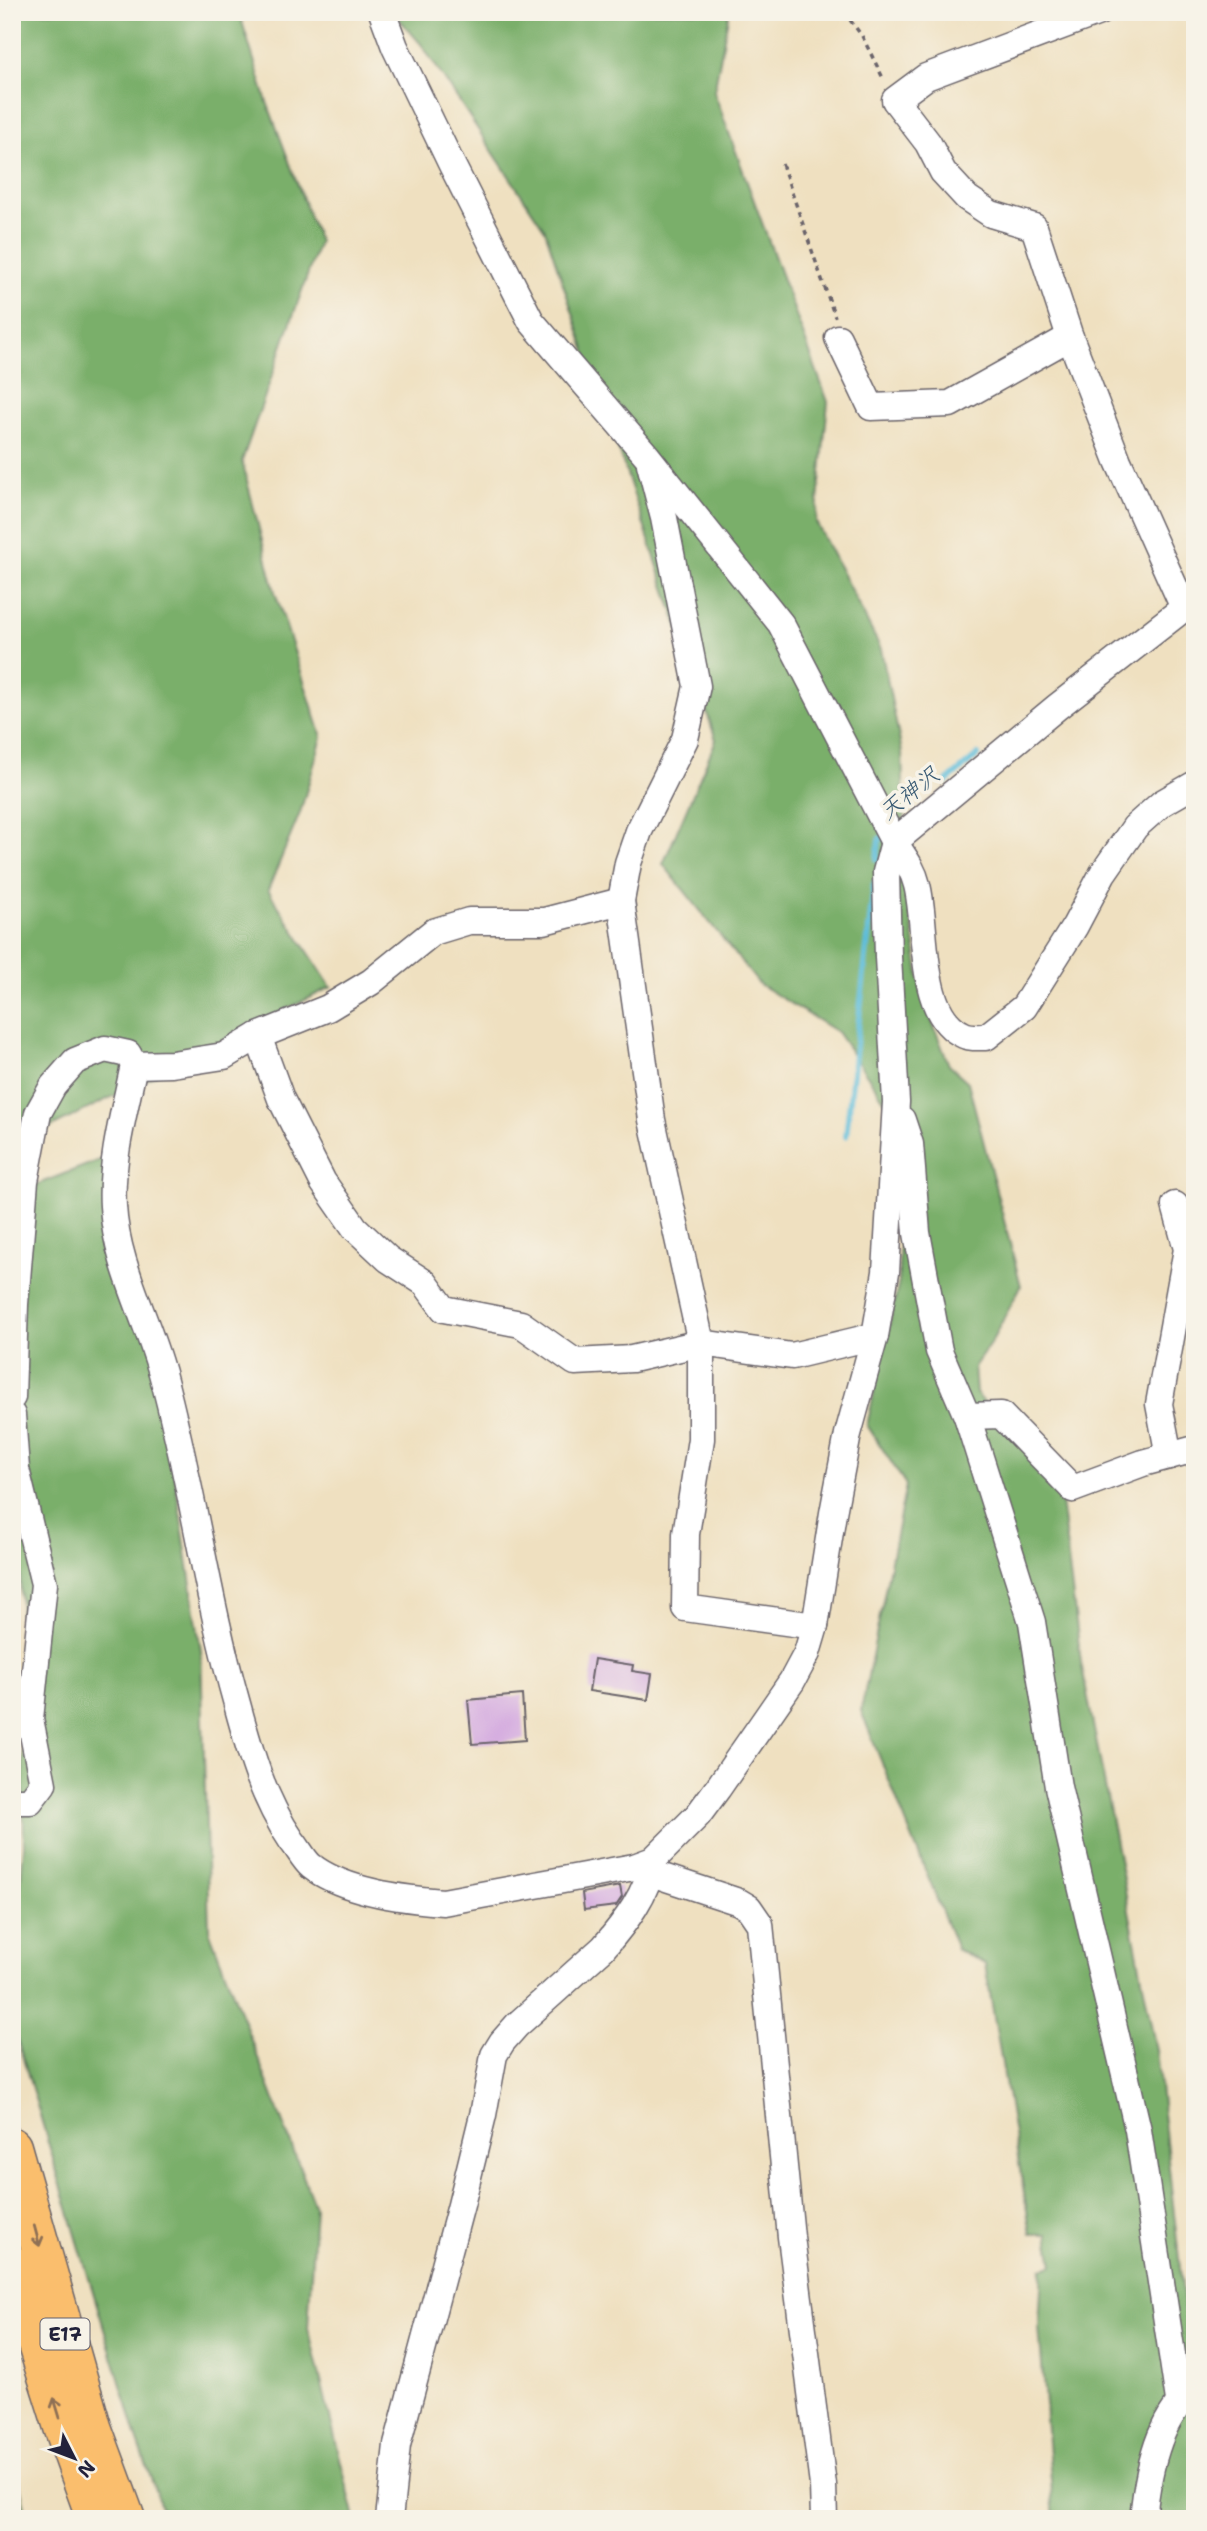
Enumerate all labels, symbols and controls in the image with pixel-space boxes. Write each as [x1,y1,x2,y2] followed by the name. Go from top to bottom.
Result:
[873,759,946,826] water label: 天神沢
[31,2225,44,2247] one-way arrow
[41,2318,90,2350] road number: E17
[49,2398,62,2420] one-way arrow
[38,2422,108,2492] north arrow
[72,2455,101,2483] text: N

